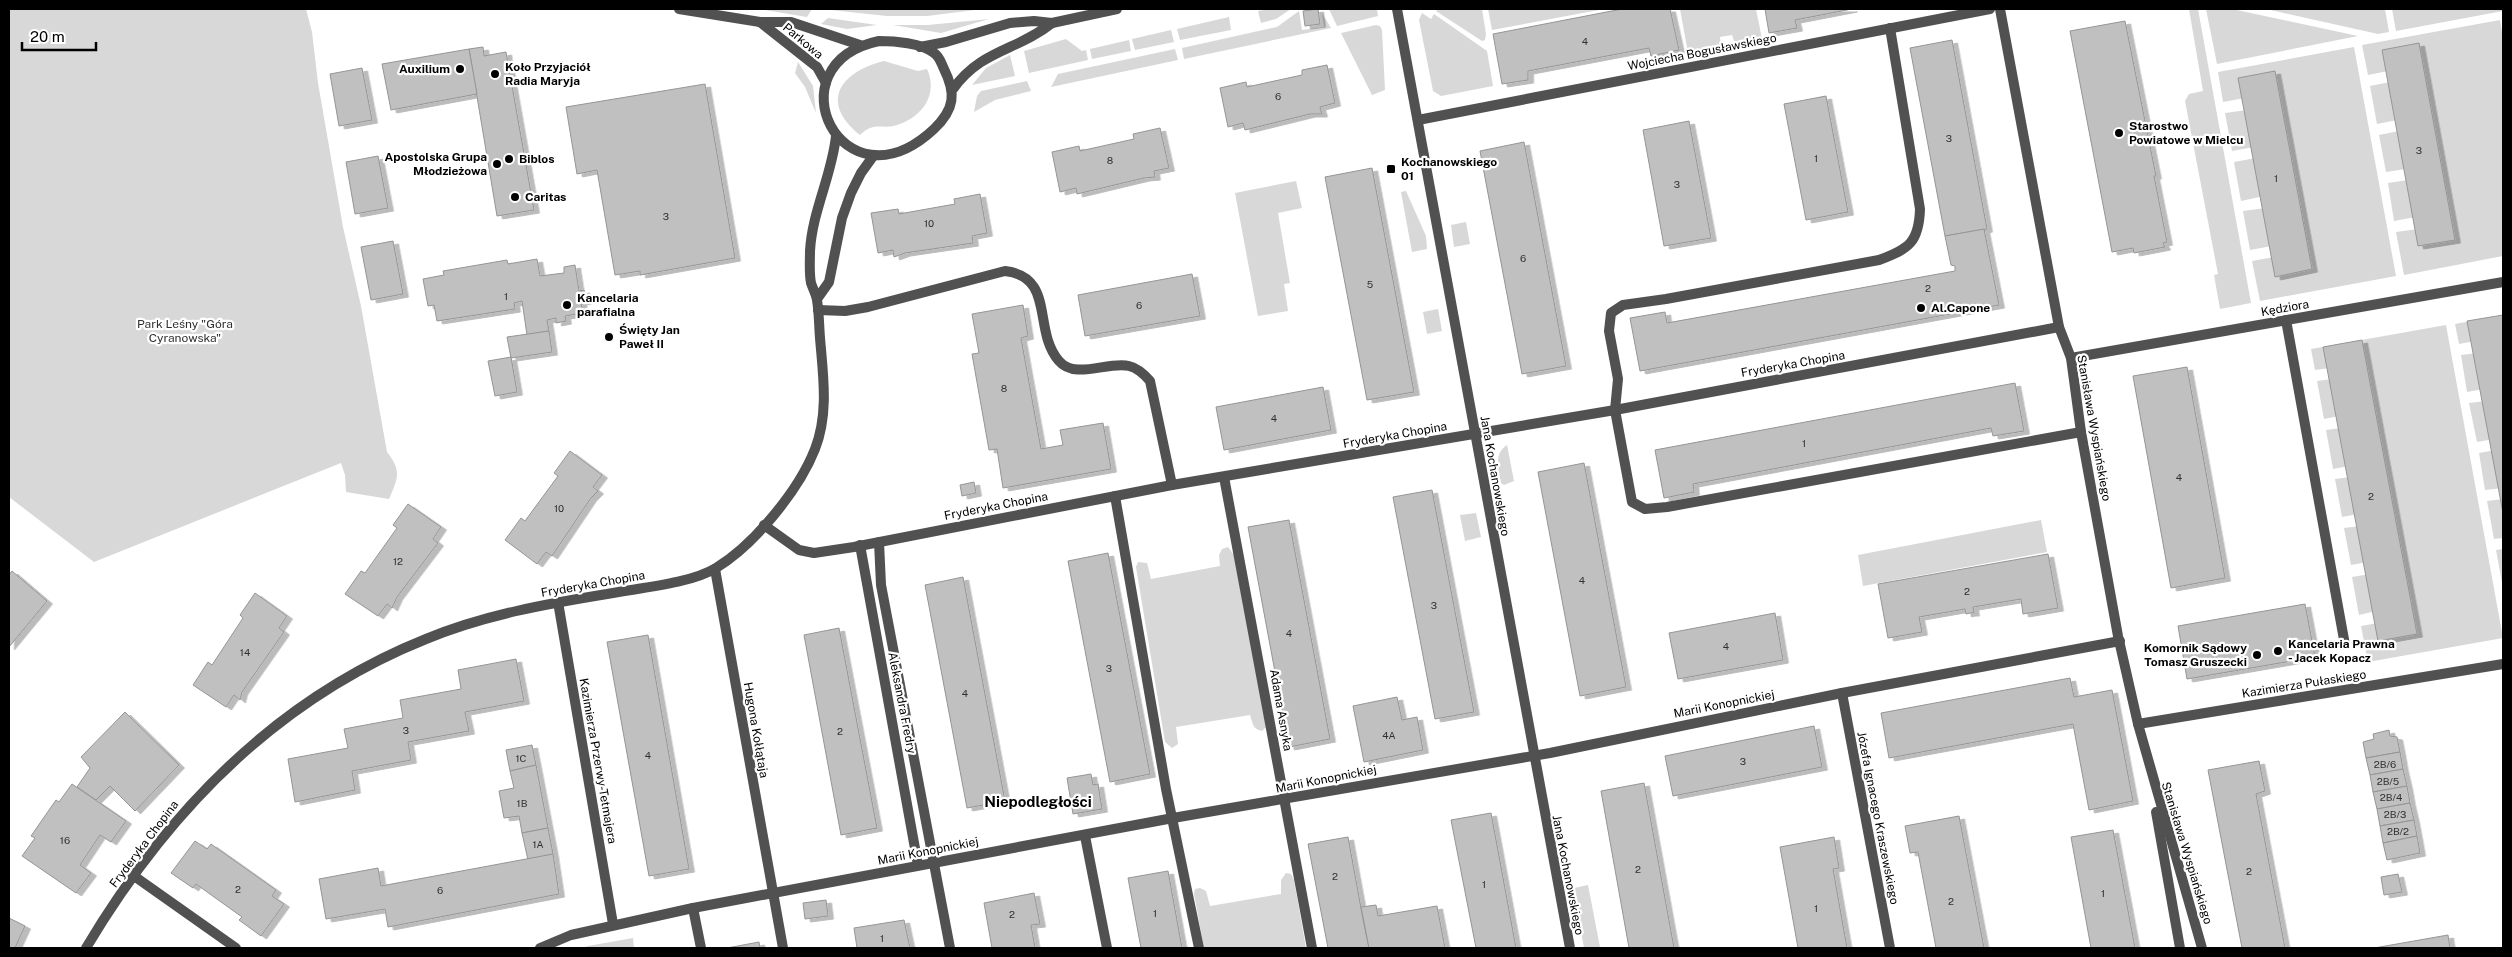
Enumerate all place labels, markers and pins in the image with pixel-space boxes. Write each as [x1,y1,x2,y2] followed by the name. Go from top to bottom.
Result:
[505,60,591,88] place label: Koło Przyjaciół Radia Maryja
[399,62,450,76] place label: Auxilium
[454,63,466,75] marker: Auxilium
[489,68,501,80] marker: Koło Przyjaciół Radia Maryja
[2129,119,2243,147] place label: Starostwo Powiatowe w Mielcu
[2113,127,2125,139] marker: Starostwo Powiatowe w Mielcu
[384,150,487,178] place label: Apostolska Grupa Młodzieżowa
[519,152,555,166] place label: Biblos
[503,153,515,165] marker: Biblos
[1401,155,1497,183] place label: Kochanowskiego 01
[491,158,503,170] marker: Apostolska Grupa Młodzieżowa
[1385,163,1397,175] marker: Kochanowskiego 01
[525,190,566,204] place label: Caritas
[509,191,521,203] marker: Caritas
[577,291,639,319] place label: Kancelaria parafialna
[561,299,573,311] marker: Kancelaria parafialna
[1931,301,1990,315] place label: Al.Capone
[1915,302,1927,314] marker: Al.Capone
[619,323,680,351] place label: Święty Jan Paweł II
[603,331,615,343] marker: Święty Jan Paweł II
[2288,637,2395,665] place label: Kancelaria Prawna - Jacek Kopacz
[2144,641,2247,669] place label: Komornik Sądowy Tomasz Gruszecki
[2272,645,2284,657] marker: Kancelaria Prawna - Jacek Kopacz
[2251,649,2263,661] marker: Komornik Sądowy Tomasz Gruszecki

